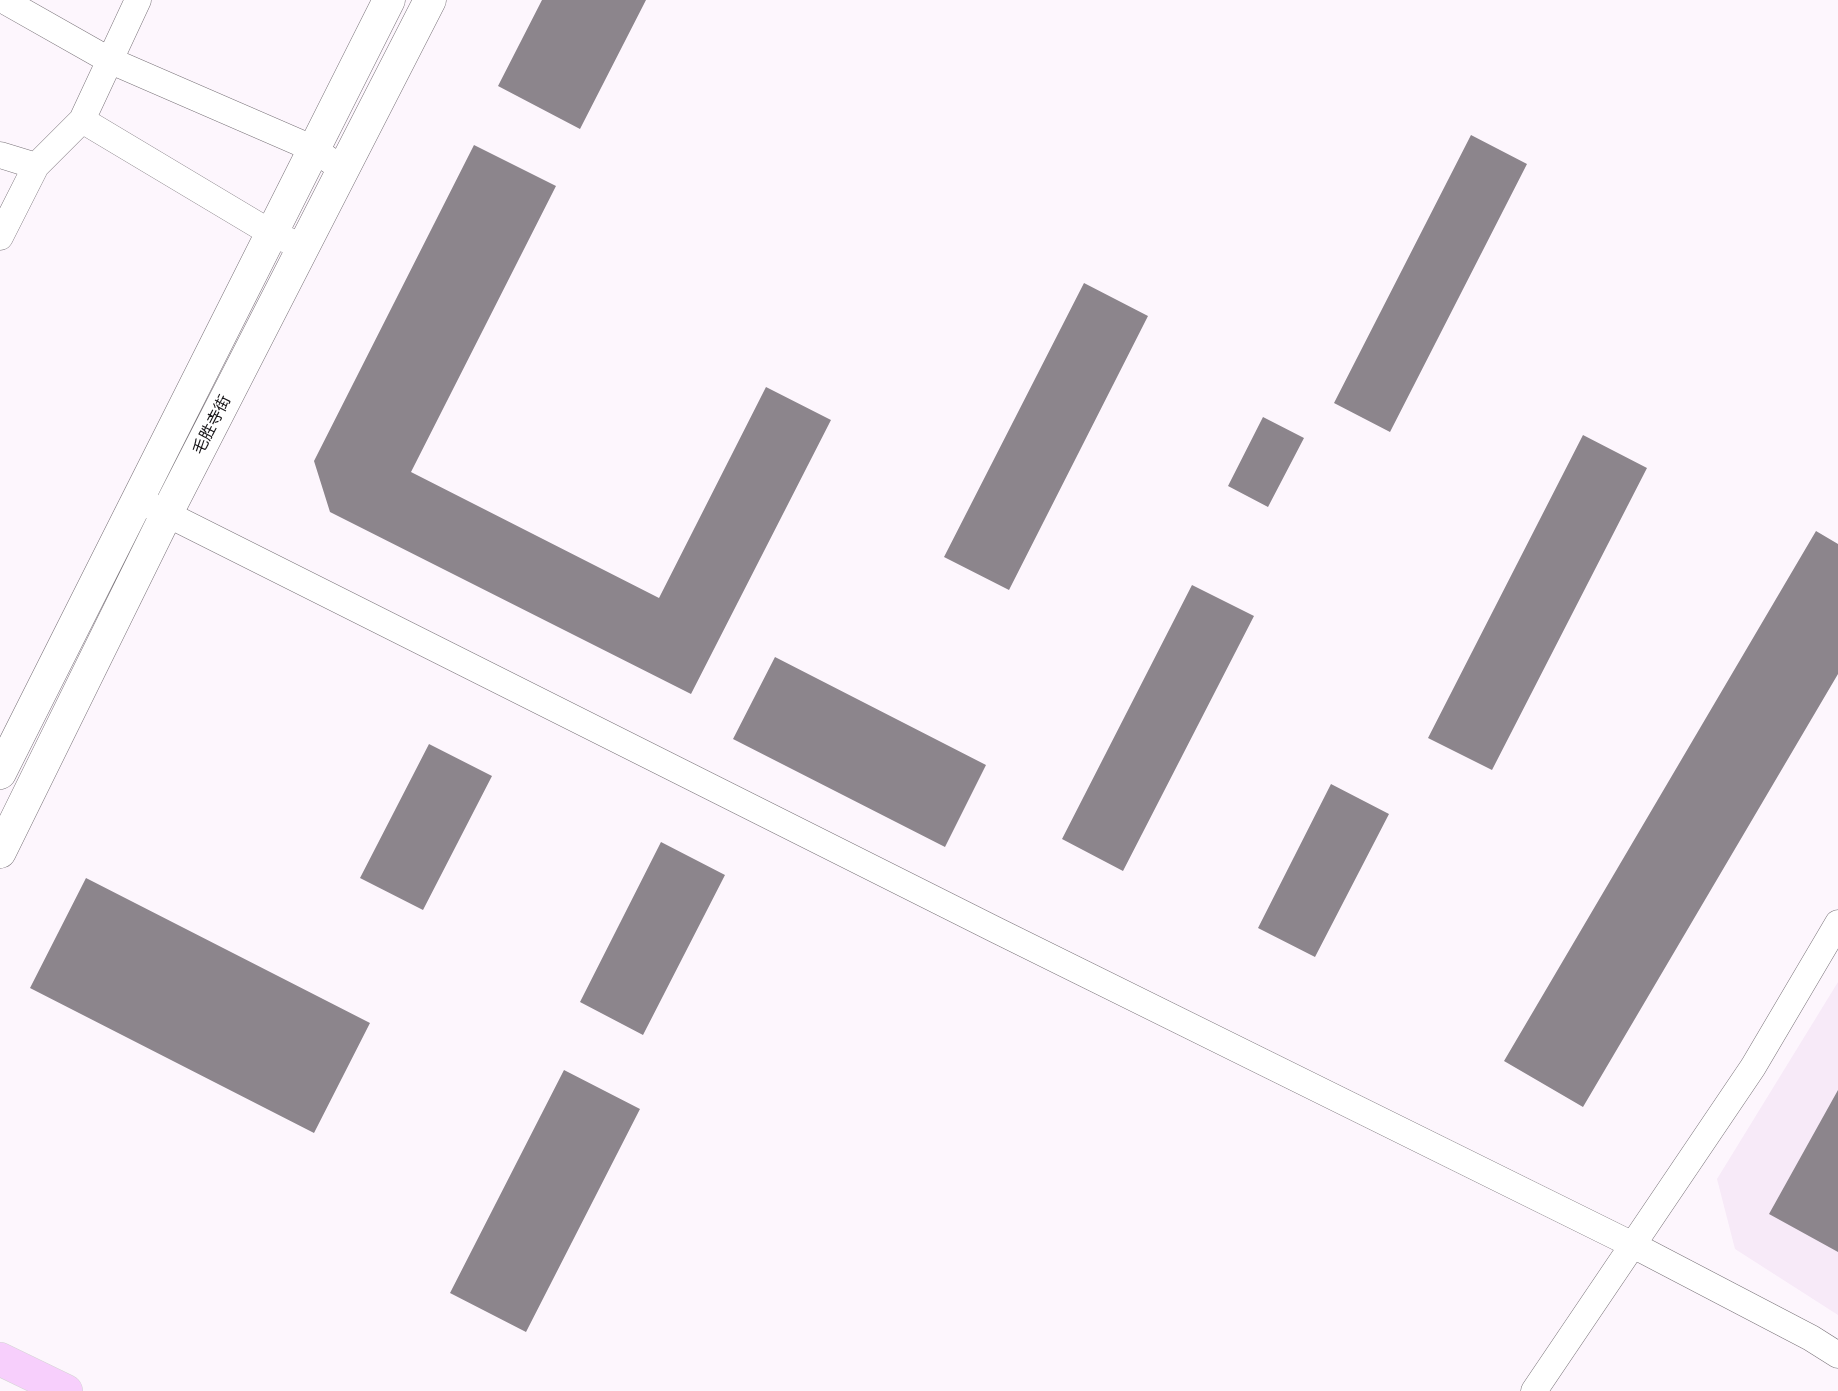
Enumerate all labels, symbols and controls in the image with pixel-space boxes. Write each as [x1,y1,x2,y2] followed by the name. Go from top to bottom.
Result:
[189,392,235,458] street label: 毛胜寺街

